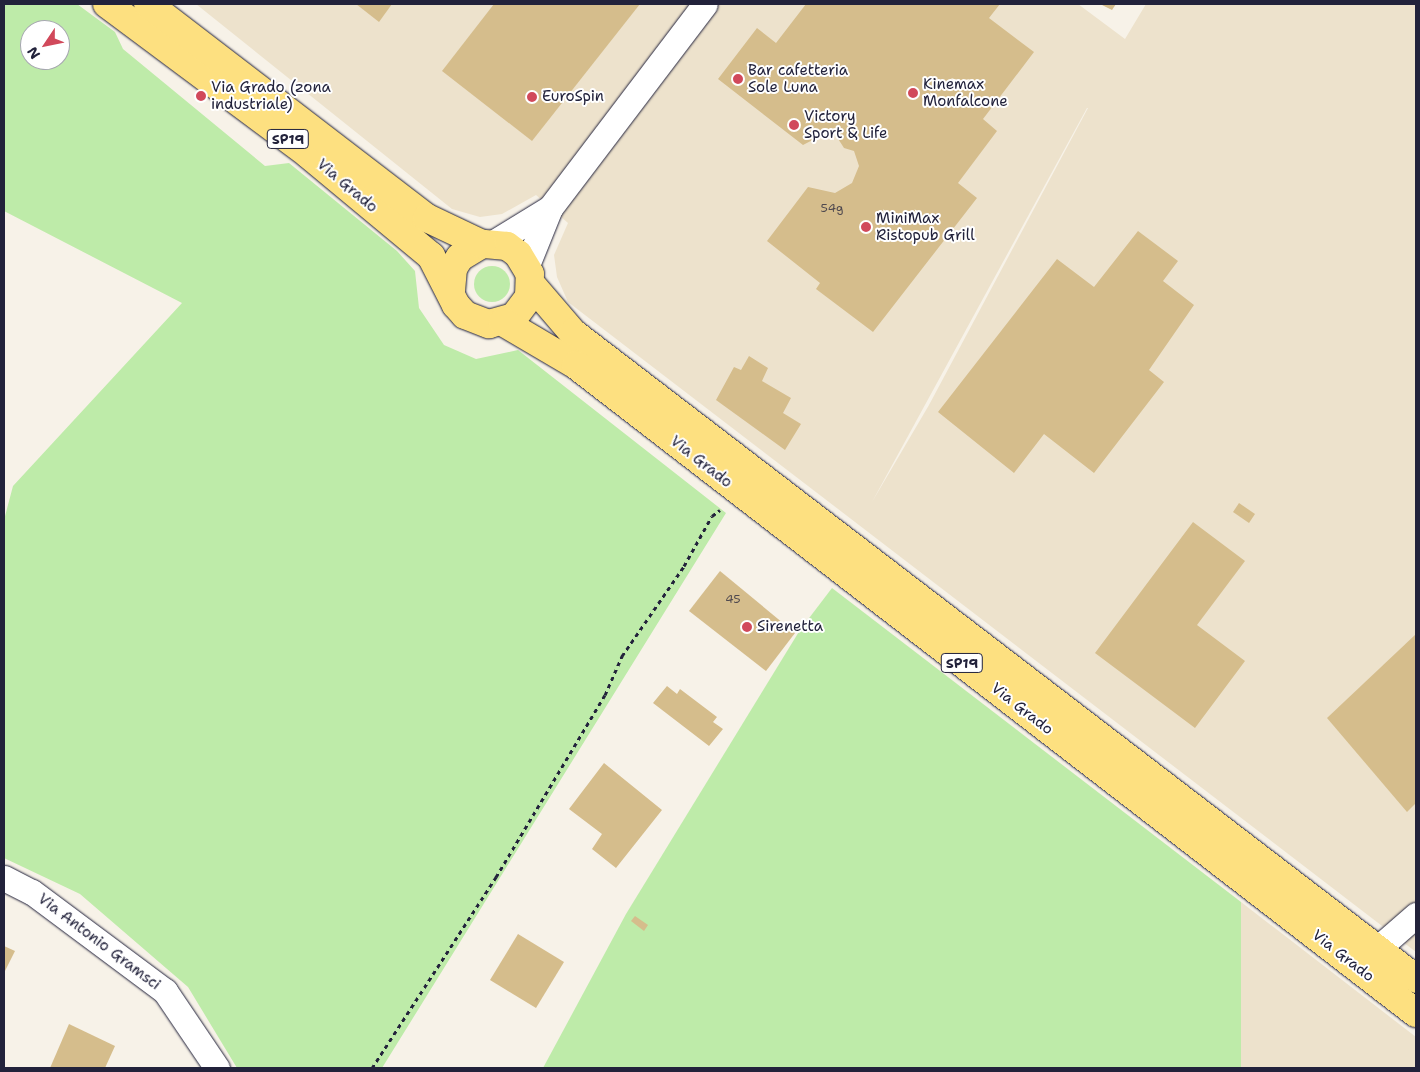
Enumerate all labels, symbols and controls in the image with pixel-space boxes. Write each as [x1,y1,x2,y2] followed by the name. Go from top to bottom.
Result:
[20,20,70,70] north arrow
[23,43,44,62] text: N
[748,61,848,96] place label: Bar cafetteria Sole Luna
[732,73,744,85] marker: Bar cafetteria Sole Luna
[923,75,1008,110] place label: Kinemax Monfalcone
[211,78,331,113] place label: Via Grado (zona industriale)
[907,87,919,99] marker: Kinemax Monfalcone
[542,88,604,106] place label: EuroSpin
[195,90,207,102] marker: Via Grado (zona industriale)
[526,91,538,103] marker: EuroSpin
[804,107,887,142] place label: Victory Sport & Life
[788,119,800,131] marker: Victory Sport & Life
[267,128,309,150] road number: SP19
[313,155,381,217] street label: Via Grado
[821,202,843,216] house number: 54g
[876,209,975,244] place label: MiniMax Ristopub Grill
[860,221,872,233] marker: MiniMax Ristopub Grill
[666,432,736,492] street label: Via Grado
[725,593,741,607] house number: 45
[757,618,823,636] place label: Sirenetta
[741,621,753,633] marker: Sirenetta
[941,651,983,674] road number: SP19
[987,679,1057,739] street label: Via Grado
[34,890,164,994] street label: Via Antonio Gramsci
[1308,926,1378,986] street label: Via Grado

